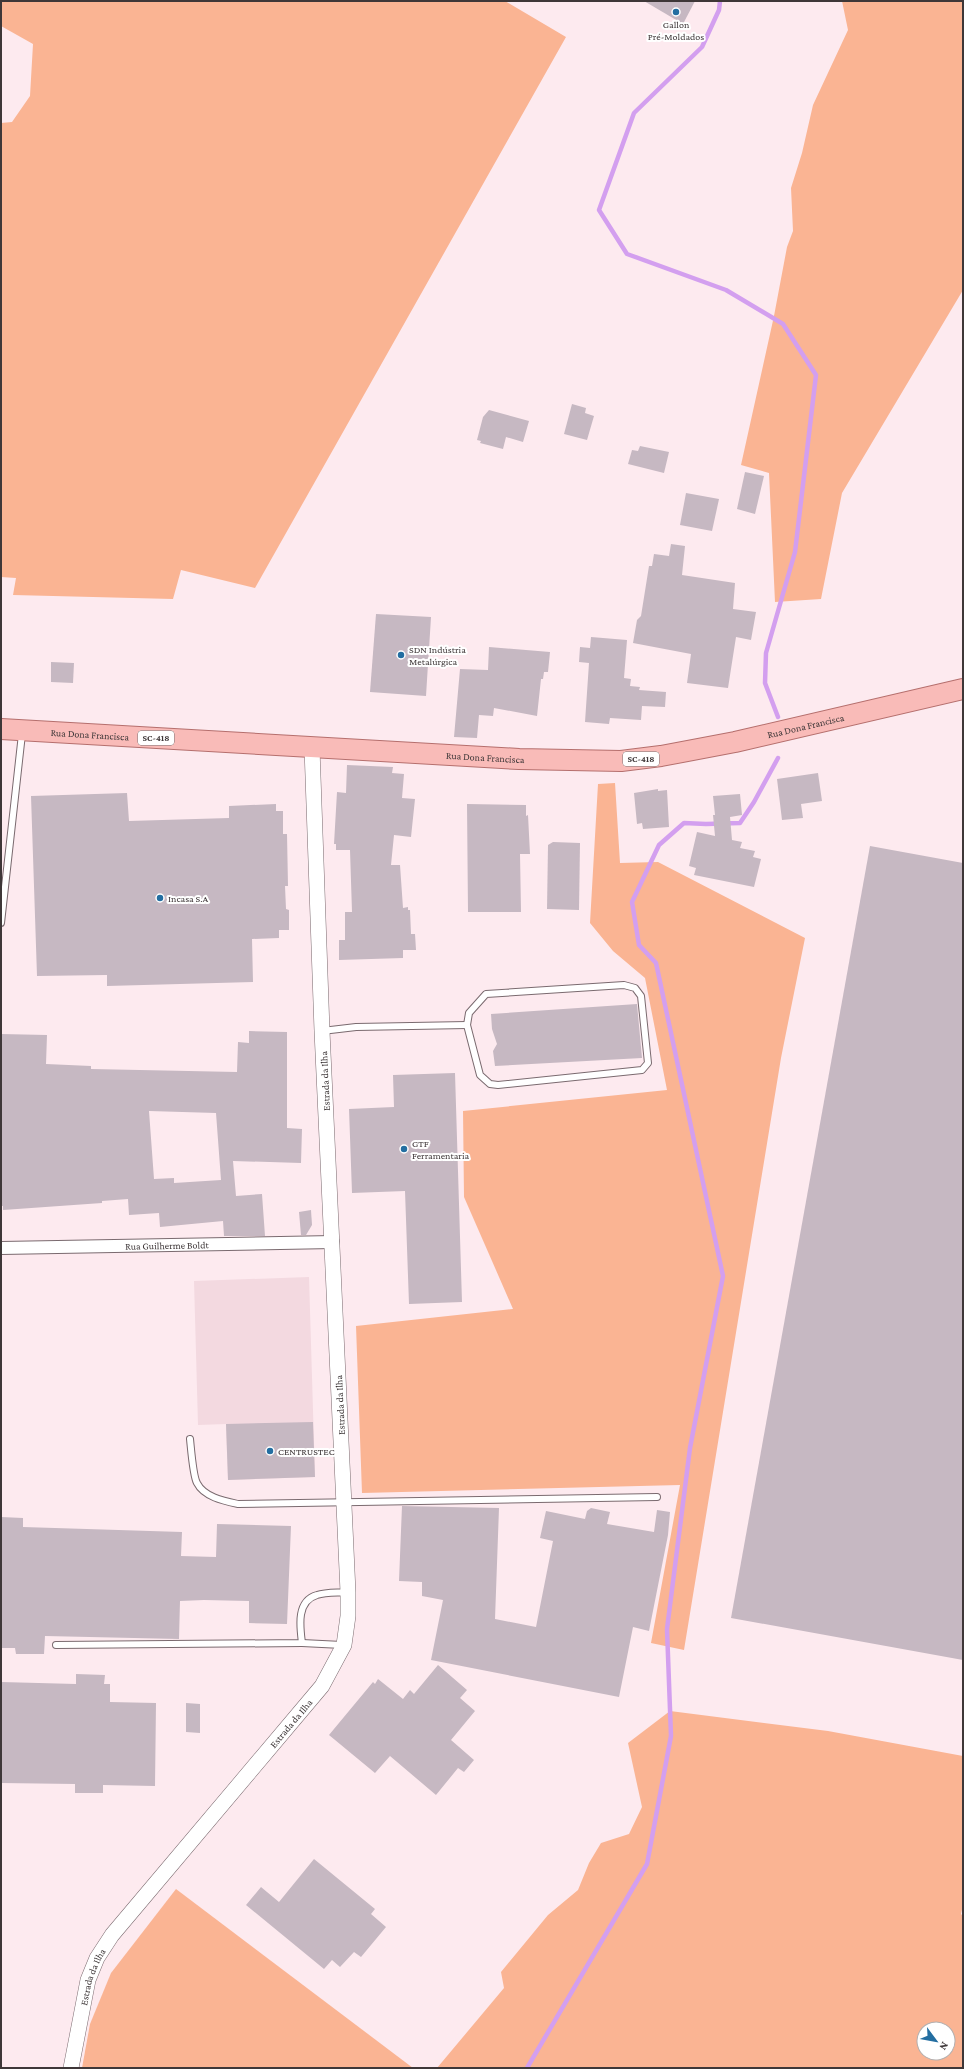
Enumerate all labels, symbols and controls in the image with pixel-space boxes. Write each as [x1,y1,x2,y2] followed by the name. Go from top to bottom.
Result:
[671,7,681,17] marker: Gallon Pré-Moldados
[648,19,704,42] place label: Gallon Pré-Moldados
[409,644,466,667] place label: SDN Indústria Metalúrgica
[396,650,406,660] marker: SDN Indústria Metalúrgica
[766,711,845,740] street label: Rua Dona Francisca
[50,726,130,742] street label: Rua Dona Francisca
[138,731,174,745] road number: SC-418
[446,749,525,765] street label: Rua Dona Francisca
[623,752,659,766] road number: SC-418
[155,893,165,903] marker: Incasa S.A
[168,893,209,904] place label: Incasa S.A
[318,1050,332,1111] street label: Estrada da Ilha
[412,1138,470,1161] place label: GTF Ferramentaria
[399,1144,409,1154] marker: GTF Ferramentaria
[125,1239,209,1251] street label: Rua Guilherme Boldt
[333,1374,347,1435] street label: Estrada da Ilha
[265,1446,275,1456] marker: CENTRUSTEC
[278,1446,335,1457] place label: CENTRUSTEC
[267,1696,314,1750] street label: Estrada da Ilha
[78,1946,108,2006] street label: Estrada da Ilha
[916,2021,956,2061] north arrow
[937,2040,952,2053] text: N

